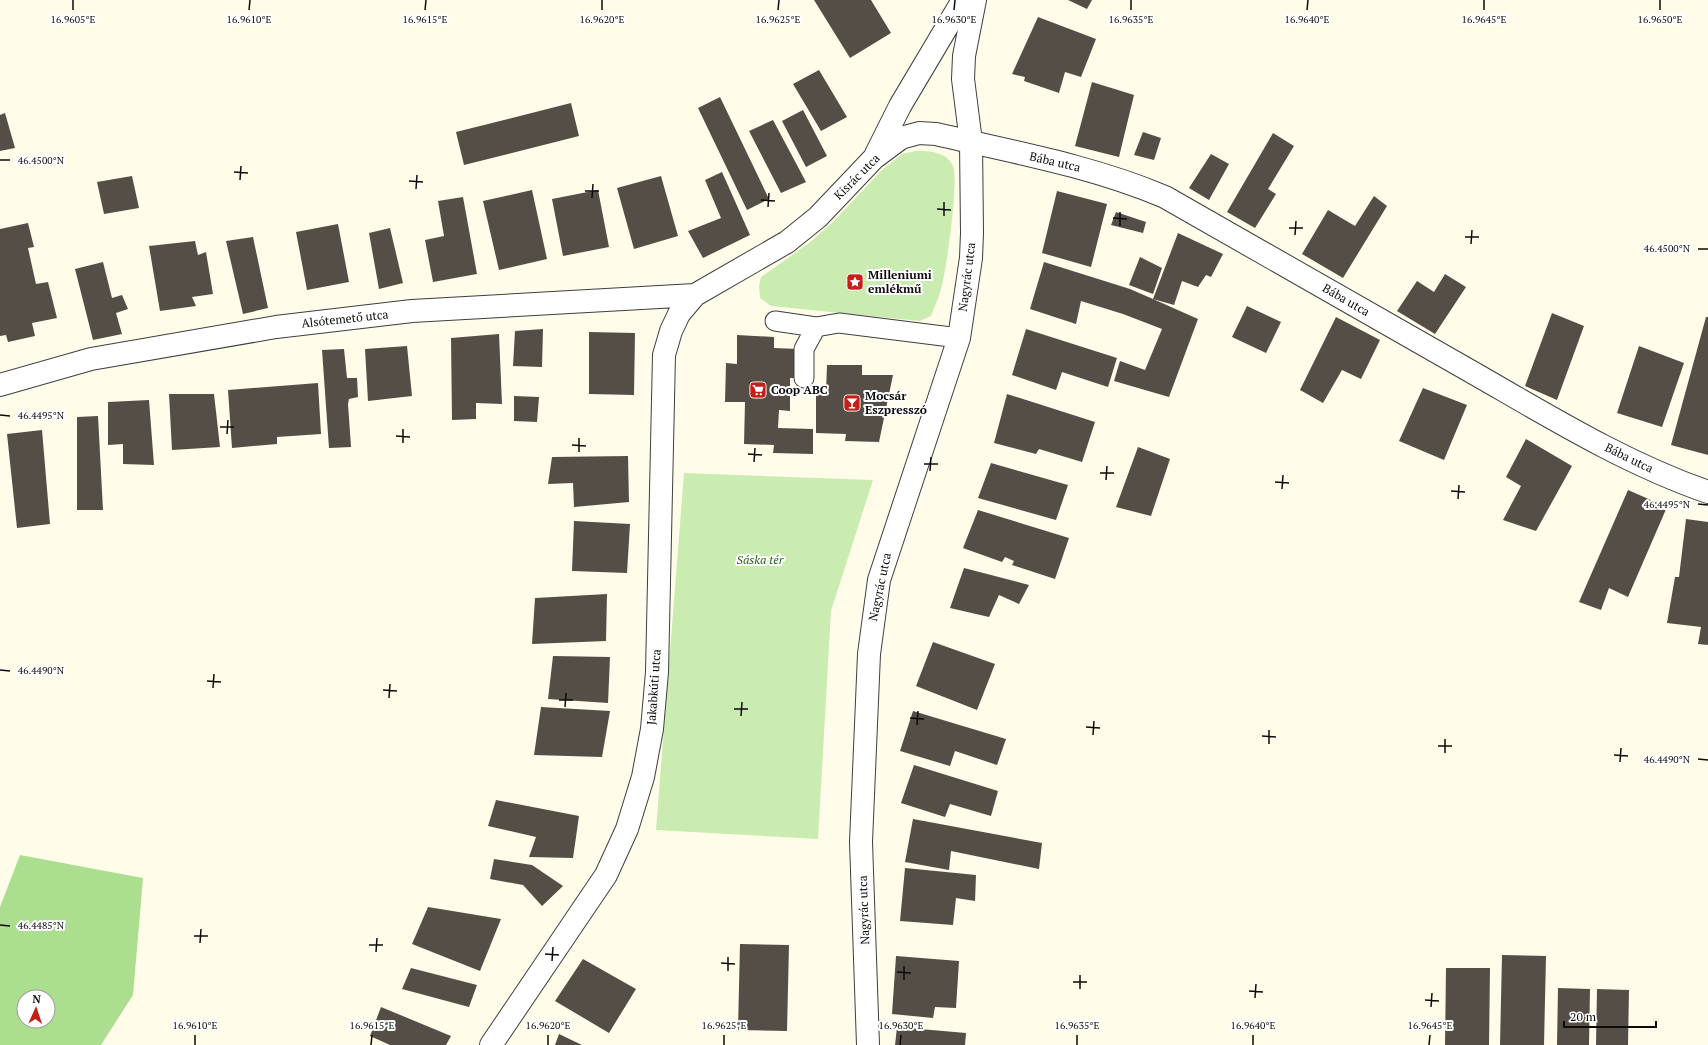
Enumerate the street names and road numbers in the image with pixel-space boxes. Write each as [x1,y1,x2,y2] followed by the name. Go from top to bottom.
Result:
[1028,148,1082,175] street label: Bába utca
[831,151,883,203] street label: Kisrác utca
[955,242,978,312] street label: Nagyrác utca
[1320,280,1372,319] street label: Bába utca
[301,306,389,331] street label: Alsótemető utca
[1603,439,1656,476] street label: Bába utca
[865,551,894,622] street label: Nagyrác utca
[643,649,664,725] street label: Jakabkúti utca
[855,875,872,945] street label: Nagyrác utca

